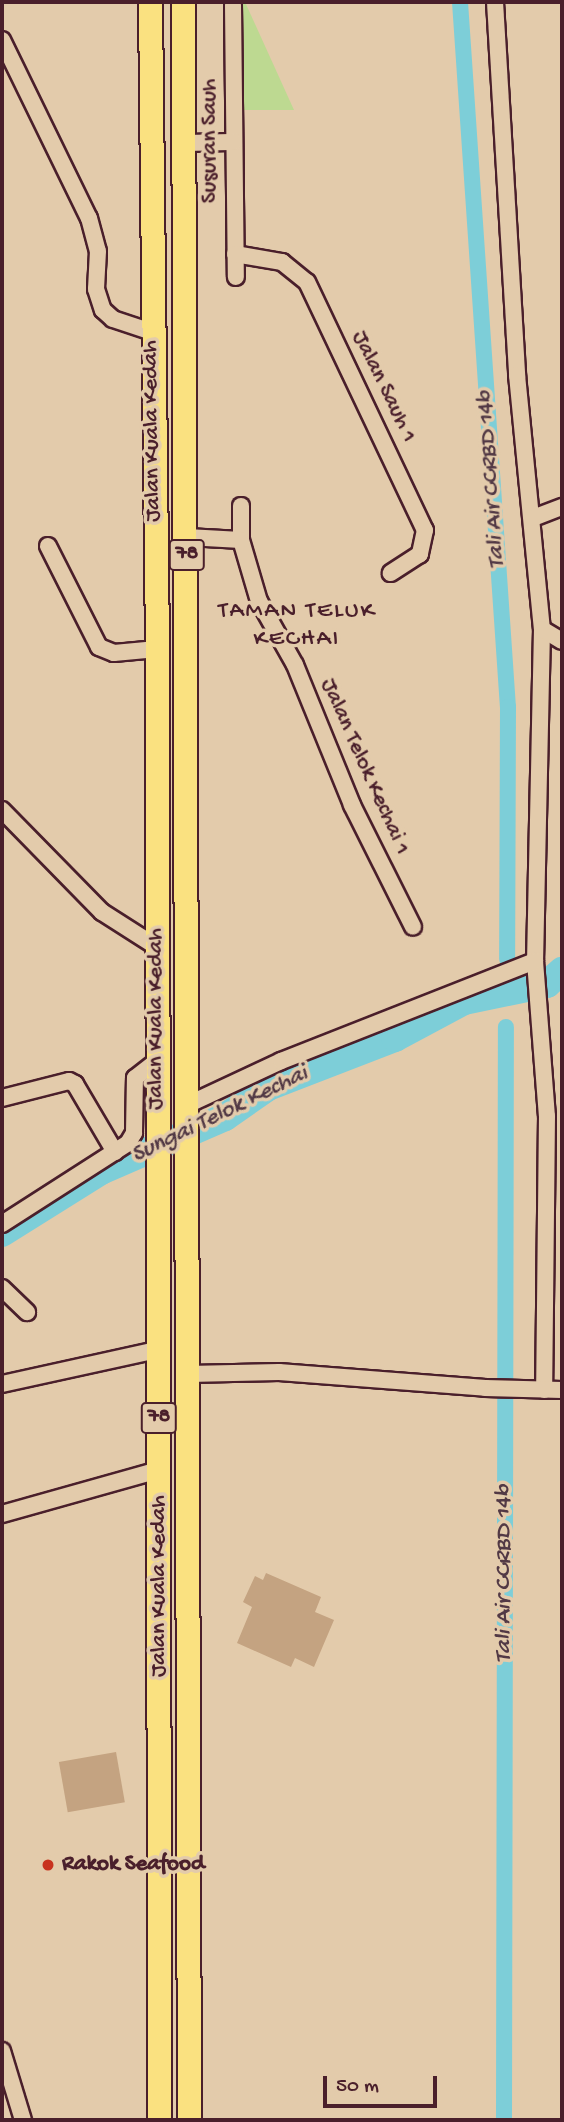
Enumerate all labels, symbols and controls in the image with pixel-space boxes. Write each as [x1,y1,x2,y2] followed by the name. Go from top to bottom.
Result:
[197,79,225,203] street label: Susuran Sauh
[344,327,422,447] street label: Jalan Sauh 1
[138,340,168,522] street label: Jalan Kuala Kedah
[471,390,513,570] water label: Tali Air CCRBD 14b
[168,538,206,572] road number: 78
[220,598,374,654] district label: TAMAN TELUK KECHAI
[313,675,415,859] street label: Jalan Telok Kechai 1
[143,928,171,1110] street label: Jalan Kuala Kedah
[127,1060,313,1170] water label: Sungai Telok Kechai
[140,1400,178,1436] road number: 78
[491,1485,519,1663] water label: Tali Air CCRBD 14b
[146,1495,174,1677] street label: Jalan Kuala Kedah
[62,1851,204,1879] place label: Rakok Seafood
[40,1857,56,1873] marker: Rakok Seafood
[326,2062,440,2106] scale bar
[336,2075,379,2100] text: 50 m

